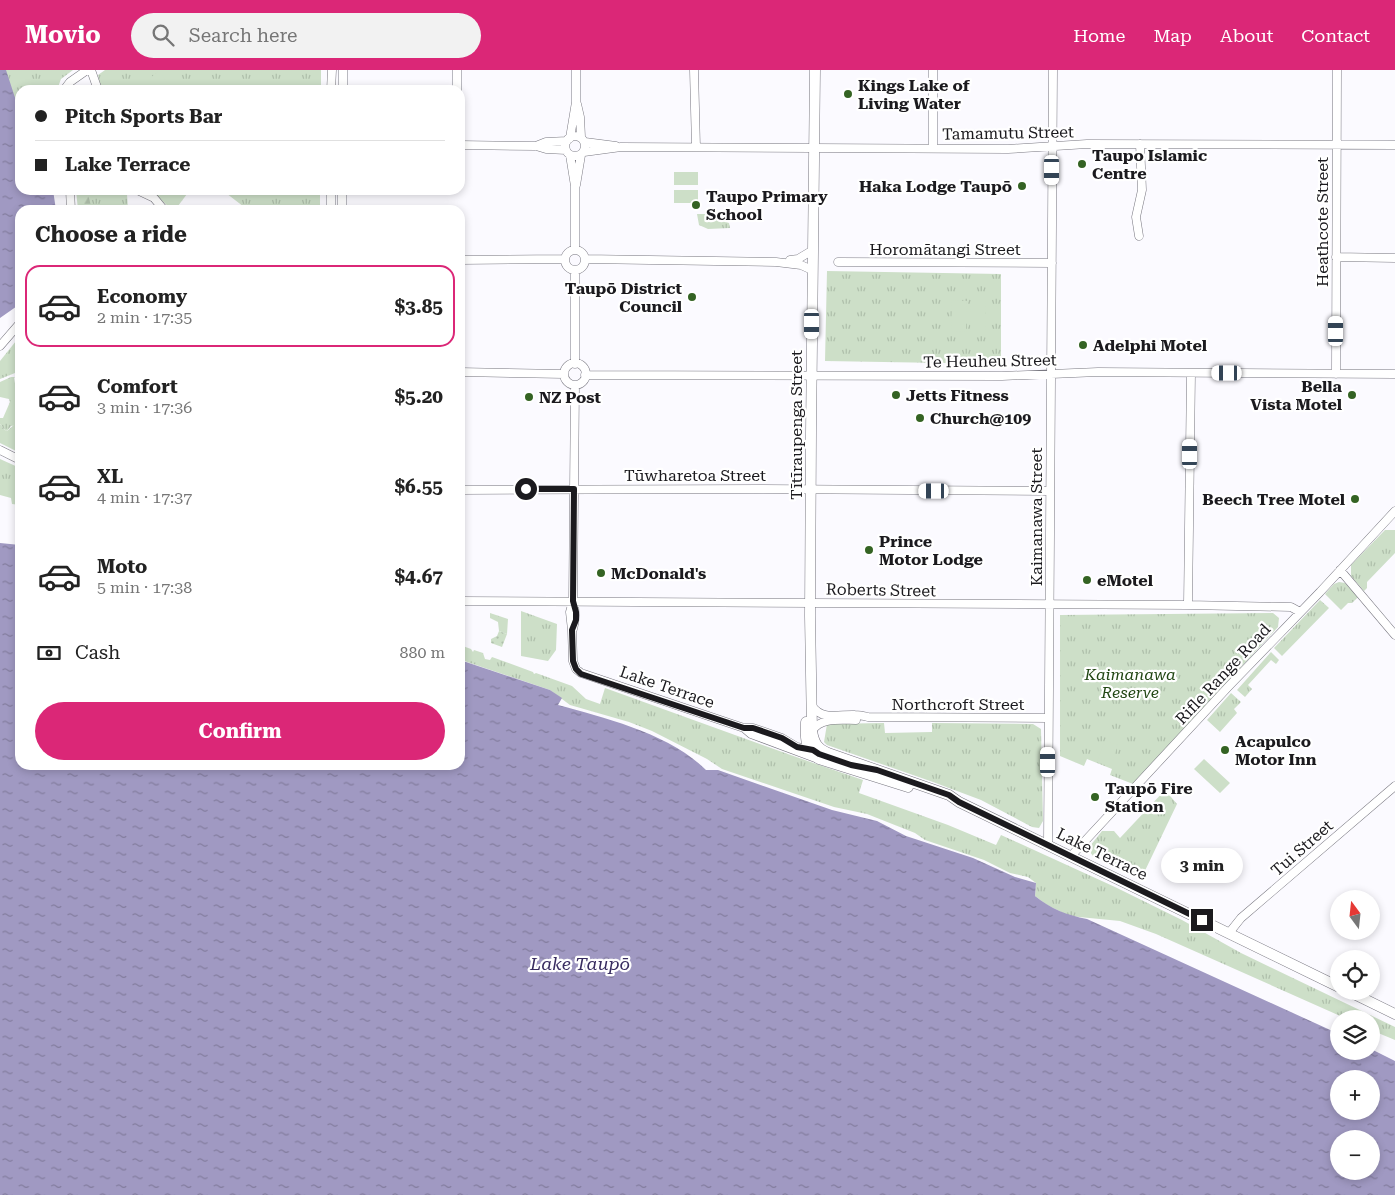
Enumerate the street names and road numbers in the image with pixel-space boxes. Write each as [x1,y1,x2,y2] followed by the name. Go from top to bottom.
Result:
[942,122,1074,144] street label: Tamamutu Street
[1313,157,1332,287] street label: Heathcote Street
[869,240,1021,259] street label: Horomātangi Street
[787,350,806,500] street label: Tītīraupenga Street
[923,350,1057,372] street label: Te Heuheu Street
[1027,448,1046,586] street label: Kaimanawa Street
[624,466,766,485] street label: Tūwharetoa Street
[826,580,936,600] street label: Roberts Street
[1172,620,1274,728] street label: Rifle Range Road
[617,662,717,712] street label: Lake Terrace
[891,695,1025,714] street label: Northcroft Street
[1267,816,1337,880] street label: Tui Street
[1053,824,1151,884] street label: Lake Terrace

